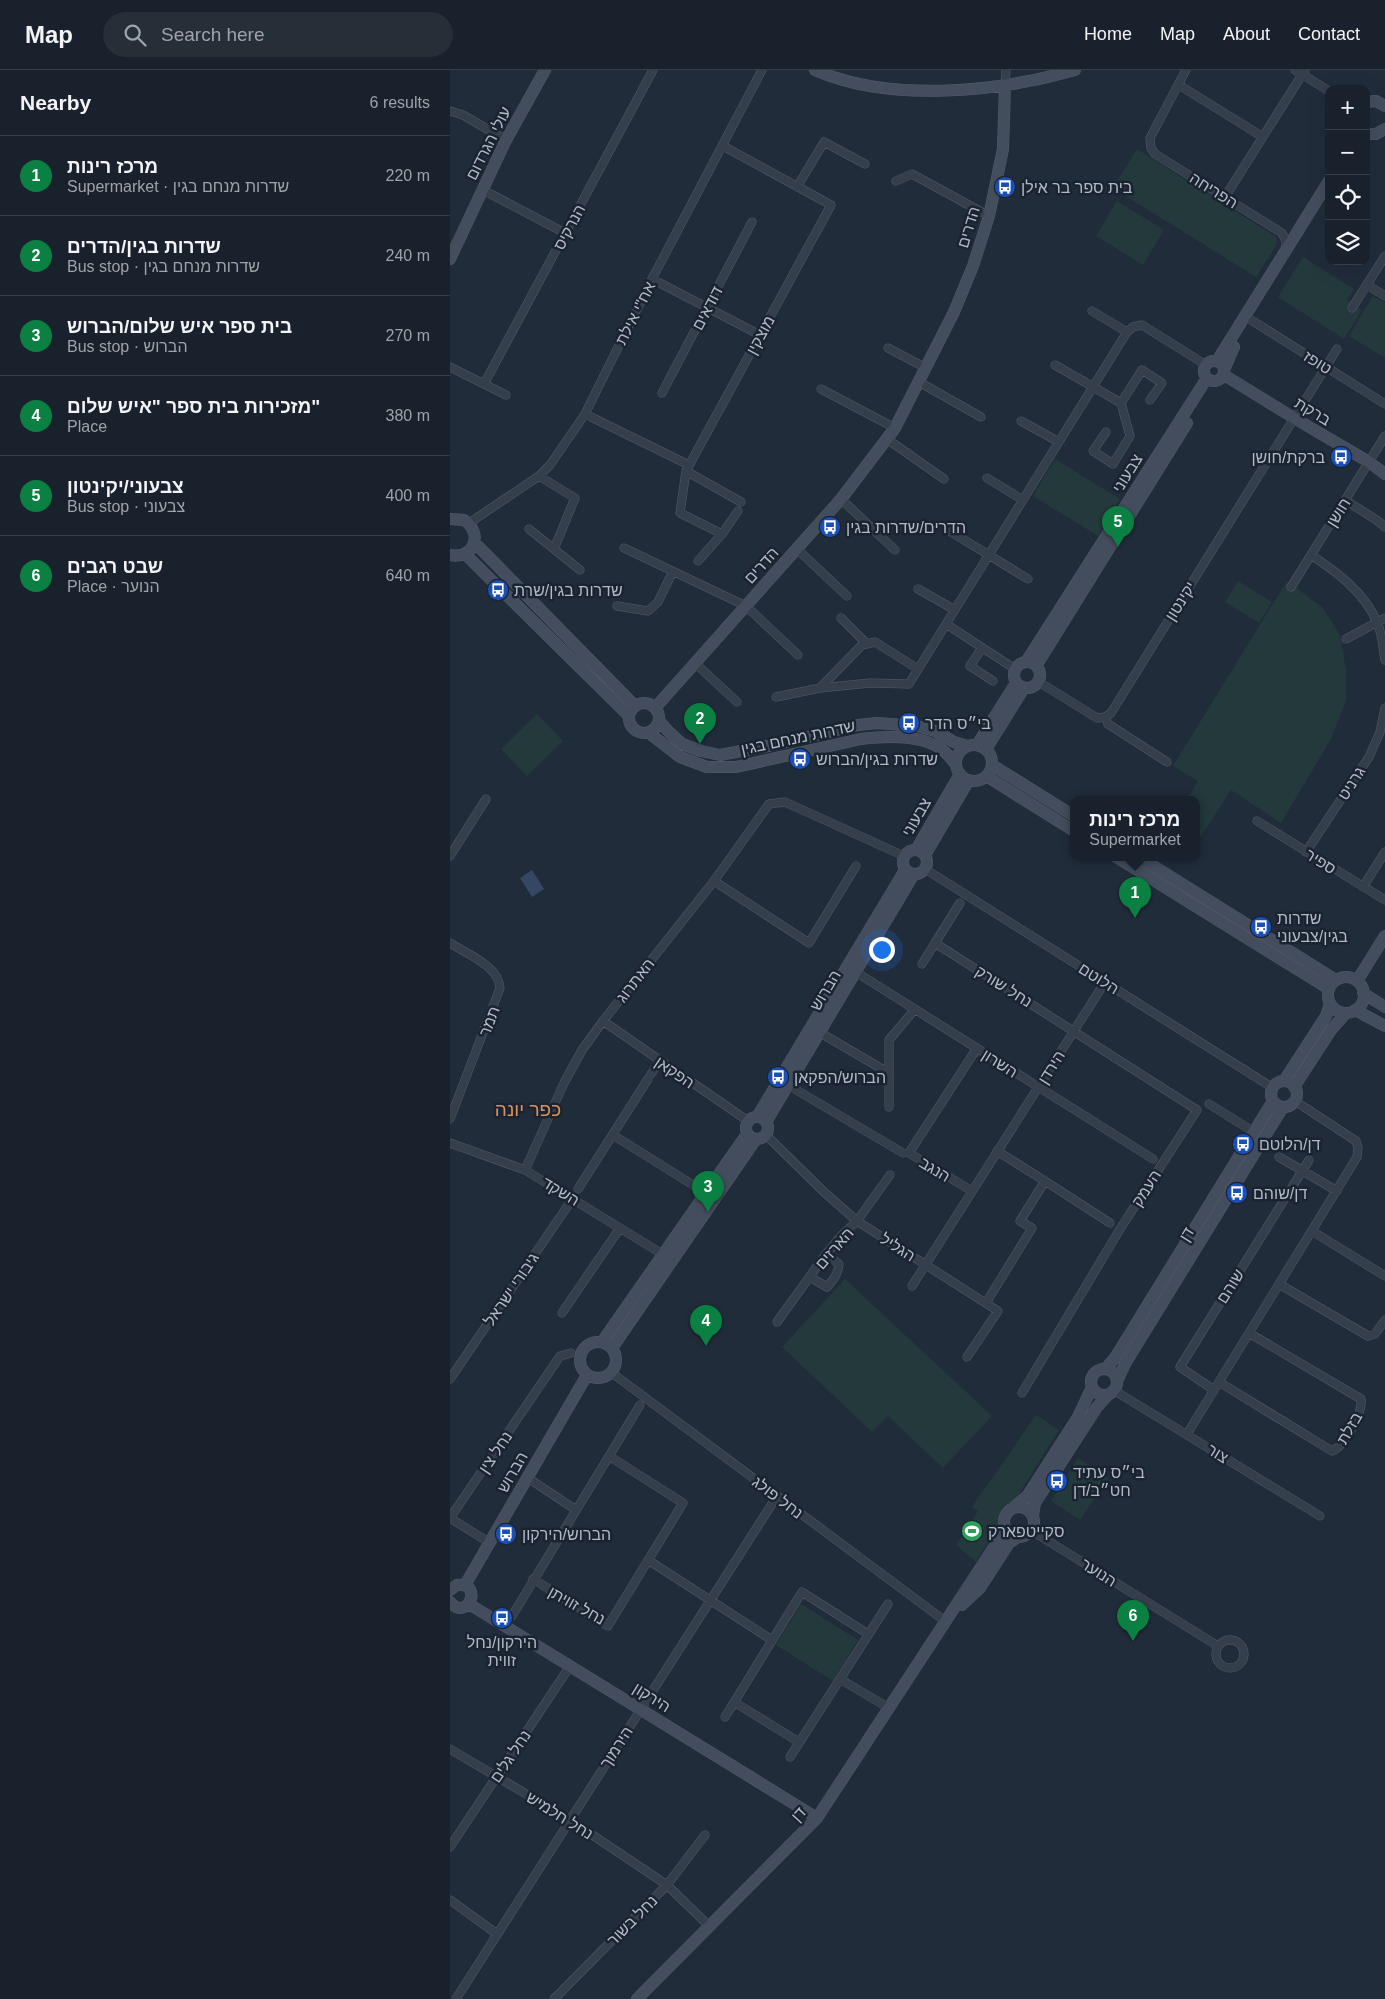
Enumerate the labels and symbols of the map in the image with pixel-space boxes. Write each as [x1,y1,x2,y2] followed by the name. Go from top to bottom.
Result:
[463,104,514,183] street label: עולי הגרדום
[1187,169,1241,212] street label: הפריחה
[993,175,1017,199] bus stop icon: בית ספר בר אילן
[1021,179,1133,196] place label: בית ספר בר אילן
[551,202,588,253] street label: הנרקיס
[954,204,983,250] street label: הדרים
[612,279,659,348] street label: אח"י אילת
[689,284,726,333] street label: דודאים
[743,313,778,358] street label: מוצקין
[1301,347,1335,377] street label: טופז
[1292,394,1334,429] street label: ברקת
[1329,445,1353,469] bus stop icon: ברקת/חושן
[1251,449,1325,466] place label: ברקת/חושן
[1109,451,1146,496] street label: צבעוני
[1323,495,1354,530] street label: חושן
[1102,506,1134,547] pin: 5
[818,515,842,539] bus stop icon: הדרים/שדרות בגין
[846,519,966,536] place label: הדרים/שדרות בגין
[741,544,782,587] street label: הדרים
[486,578,510,602] bus stop icon: שדרות בגין/שרת
[1162,579,1199,624] street label: יקינטון
[514,582,623,599] place label: שדרות בגין/שרת
[684,703,716,744] pin: 2
[897,711,921,735] bus stop icon: בי״ס הדר
[925,715,991,732] place label: בי״ס הדר
[739,717,857,758] street label: שדרות מנחם בגין
[788,747,812,771] bus stop icon: שדרות בגין/הברוש
[816,751,938,768] place label: שדרות בגין/הברוש
[1334,763,1369,803] street label: גרניט
[899,795,934,840] street label: צבעוני
[1302,846,1339,877] street label: ספיר
[1119,877,1151,918] pin: 1
[1277,910,1348,945] place label: שדרות בגין/צבעוני
[1249,915,1273,939] bus stop icon: שדרות בגין/צבעוני
[869,937,895,963] your location
[613,955,658,1006] street label: האתרוג
[1076,960,1122,997] street label: הלוטם
[972,962,1035,1010] street label: נחל שורק
[807,967,844,1014] street label: הברוש
[476,1004,503,1039] street label: תמר
[979,1046,1021,1081] street label: השרון
[1035,1048,1068,1087] street label: הירדן
[652,1053,698,1092] street label: הפקאן
[766,1065,790,1089] bus stop icon: הברוש/הפקאן
[794,1069,886,1086] place label: הברוש/הפקאן
[495,1099,561,1120] district label: כפר יונה
[1231,1132,1255,1156] bus stop icon: דן/הלוטם
[1259,1136,1321,1153] place label: דן/הלוטם
[916,1154,953,1185] street label: הנגב
[1128,1167,1164,1210] street label: העמק
[692,1171,724,1212] pin: 3
[539,1174,582,1209] street label: השקד
[1225,1181,1249,1205] bus stop icon: דן/שוהם
[1253,1185,1307,1202] place label: דן/שוהם
[812,1224,857,1272] street label: הארזים
[1176,1224,1197,1244] street label: דן
[877,1230,918,1265] street label: הגליל
[481,1249,542,1329] street label: גיבורי ישראל
[1213,1266,1247,1306] street label: שוהם
[690,1305,722,1346] pin: 4
[1334,1409,1365,1447] street label: בזלת
[475,1428,516,1476] street label: נחל צין
[1204,1441,1232,1466] street label: צור
[494,1449,531,1496] street label: הברוש
[1073,1464,1145,1499] place label: בי״ס עתיד חט״ב/דן
[1045,1469,1069,1493] bus stop icon: בי״ס עתיד חט״ב/דן
[749,1473,806,1522] street label: נחל פולג
[960,1519,984,1543] sports icon: סקייטפארק
[494,1522,518,1546] bus stop icon: הברוש/הירקון
[988,1523,1064,1540] place label: סקייטפארק
[522,1526,611,1543] place label: הברוש/הירקון
[1078,1555,1120,1590] street label: הנוער
[545,1583,608,1628] street label: נחל זוויתן
[1117,1600,1149,1641] pin: 6
[490,1606,514,1630] bus stop icon: הירקון/נחל זווית
[467,1634,537,1669] place label: הירקון/נחל זווית
[630,1679,673,1715] street label: הירקון
[597,1723,636,1771] street label: הירמוך
[487,1727,534,1786] street label: נחל גלים
[523,1788,596,1843] street label: נחל חלמיש
[788,1804,809,1825] street label: דן
[604,1892,661,1949] street label: נחל בשור

